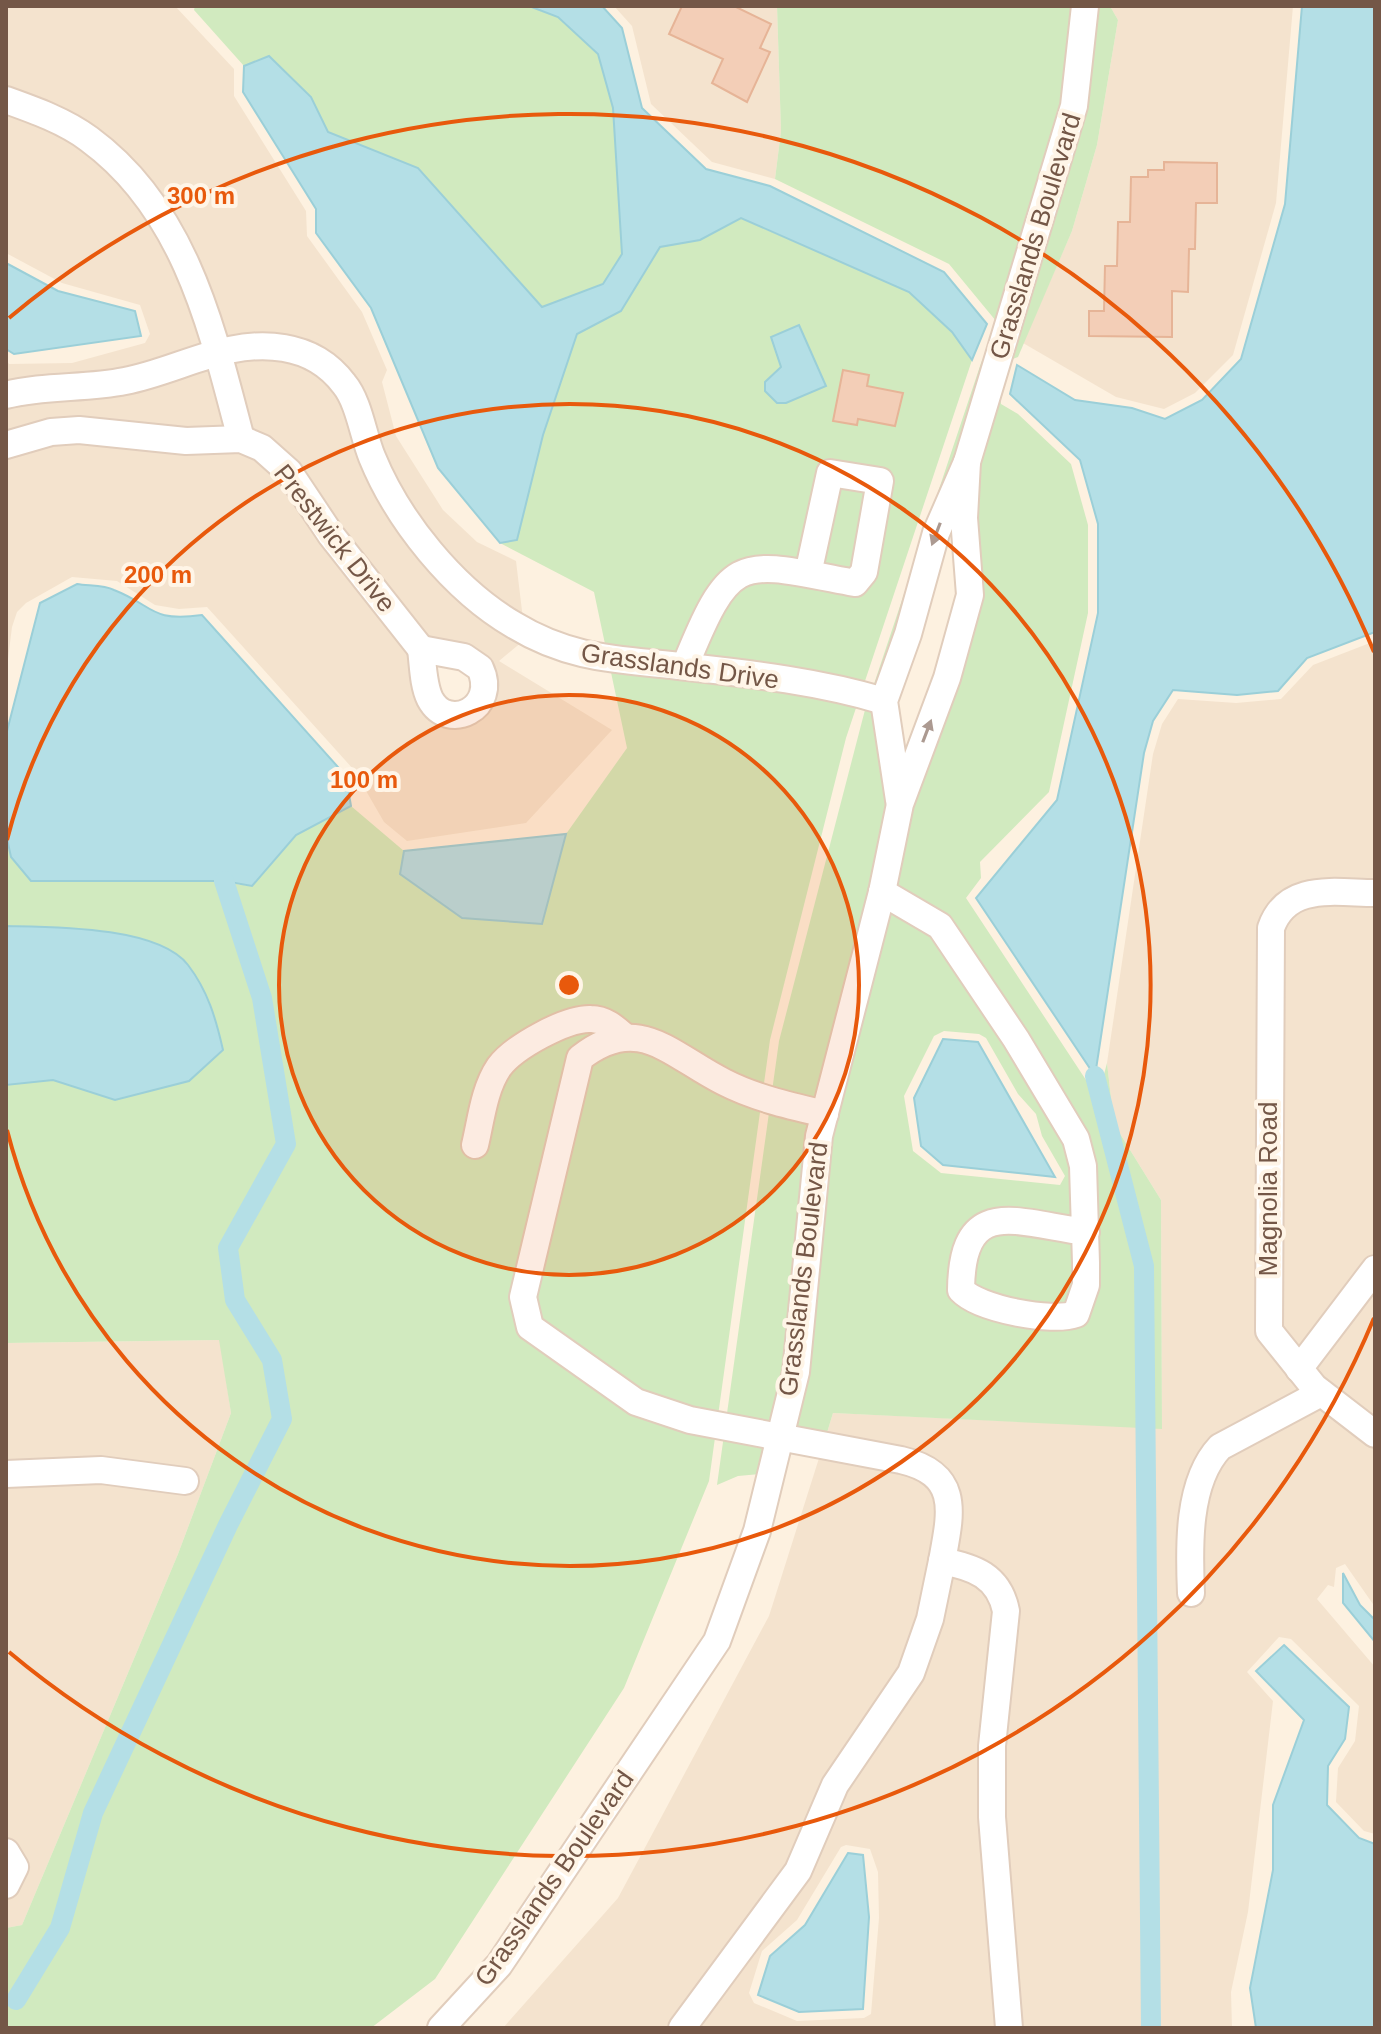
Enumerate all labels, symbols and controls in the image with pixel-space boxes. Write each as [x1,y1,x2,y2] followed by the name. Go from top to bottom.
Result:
[983,109,1087,363] street label: Grasslands Boulevard
[167,182,235,209] text: 300 m
[268,458,402,618] street label: Prestwick Drive
[929,522,942,546] one-way arrow
[124,561,192,588] text: 200 m
[579,637,781,695] street label: Grasslands Drive
[921,719,934,743] one-way arrow
[330,766,398,793] text: 100 m
[555,971,583,999] centre of rings
[1253,1102,1283,1276] street label: Magnolia Road
[773,1140,833,1398] street label: Grasslands Boulevard
[468,1765,640,1991] street label: Grasslands Boulevard

